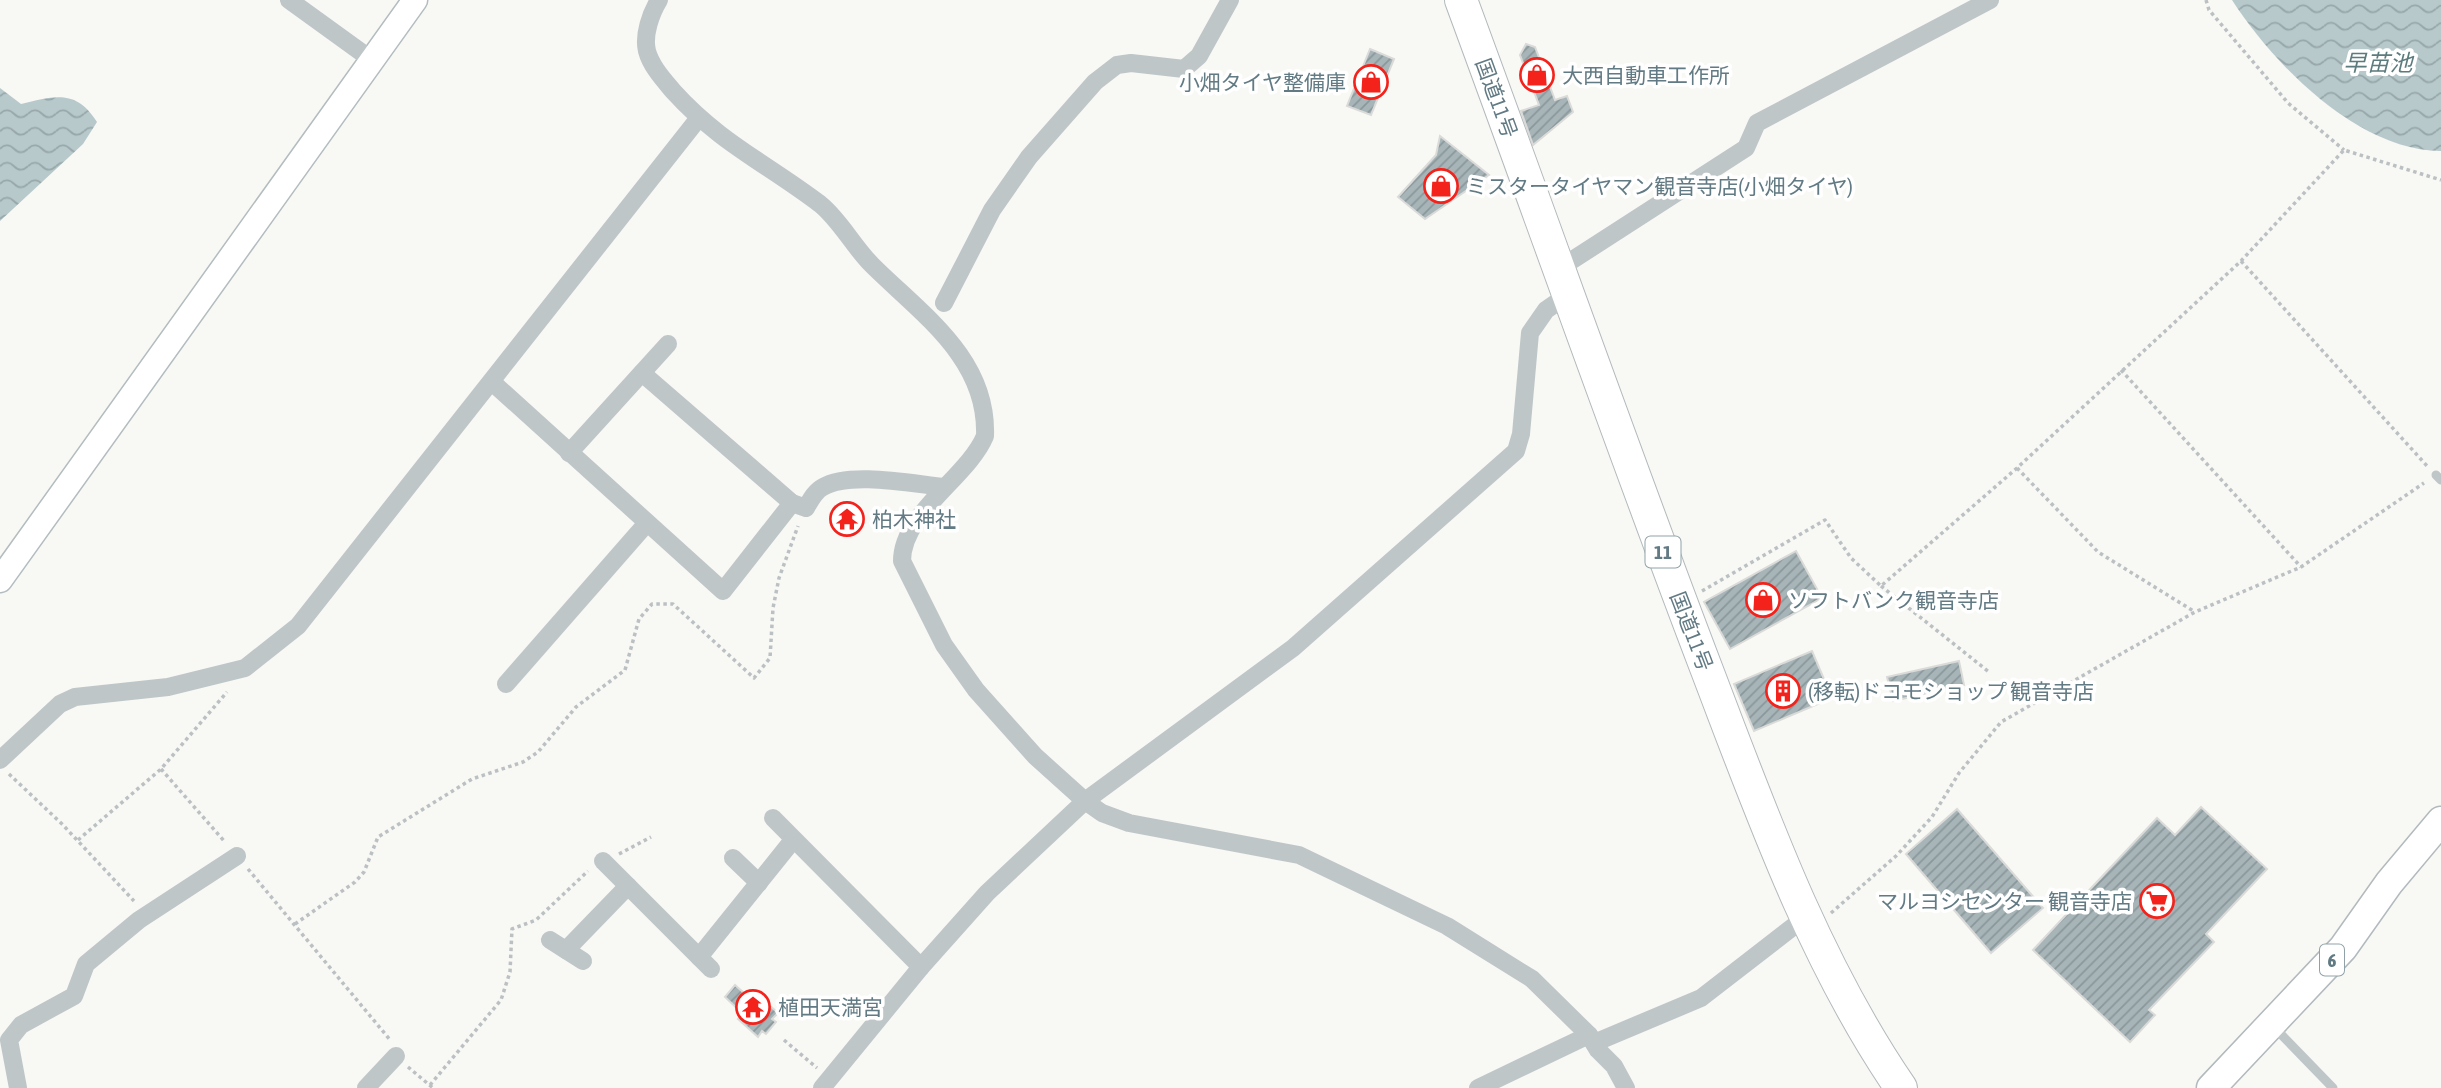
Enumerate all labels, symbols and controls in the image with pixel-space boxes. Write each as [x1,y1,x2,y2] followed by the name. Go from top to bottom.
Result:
[2344,50,2415,76] water label: 早苗池
[1472,55,1522,141] street label: 国道11号
[1518,56,1556,94] shop icon: 大西自動車工作所
[1352,63,1390,101] shop icon: 小畑タイヤ整備庫
[1562,63,1730,87] place label: 大西自動車工作所
[1179,70,1346,94] place label: 小畑タイヤ整備庫
[1422,167,1460,205] shop icon: ミスタータイヤマン観音寺店(小畑タイヤ)
[1466,174,1853,198] place label: ミスタータイヤマン観音寺店(小畑タイヤ)
[828,500,866,538] temple icon: 柏木神社
[872,507,956,531] place label: 柏木神社
[1646,537,1680,568] road number: 11
[1744,581,1782,619] shop icon: ソフトバンク観音寺店
[1666,588,1718,674] street label: 国道11号
[1788,588,1999,612] place label: ソフトバンク観音寺店
[1764,672,1802,710] building icon: (移転)ドコモショップ 観音寺店
[1808,679,2094,703] place label: (移転)ドコモショップ 観音寺店
[2138,882,2176,920] supermarket icon: マルヨシセンター 観音寺店
[1877,889,2132,913] place label: マルヨシセンター 観音寺店
[2320,944,2344,976] road number: 6
[734,988,772,1026] temple icon: 植田天満宮
[778,995,883,1019] place label: 植田天満宮

